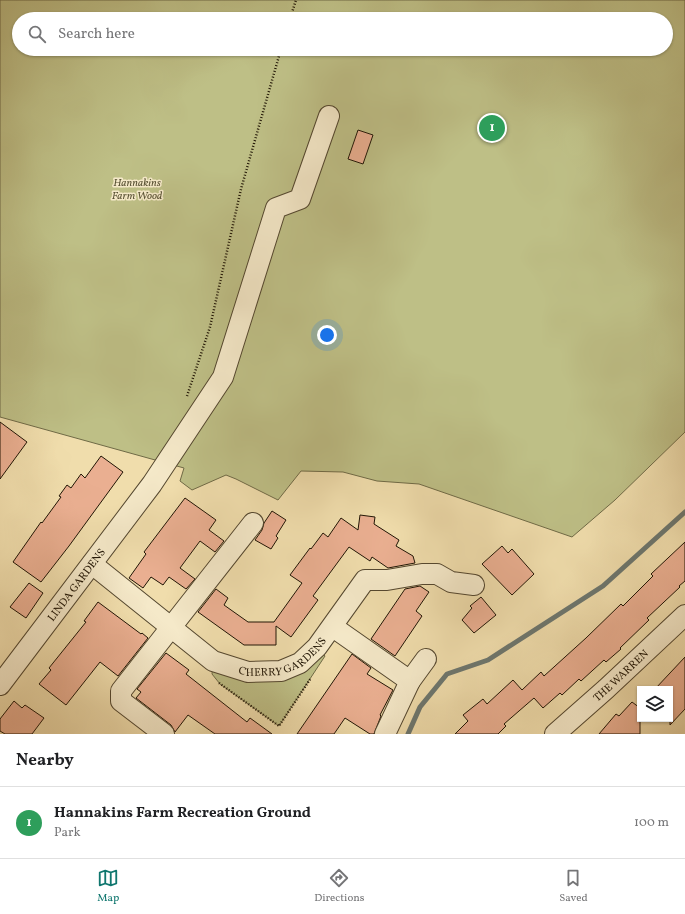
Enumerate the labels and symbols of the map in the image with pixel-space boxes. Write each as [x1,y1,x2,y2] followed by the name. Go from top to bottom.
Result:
[479,113,505,143] pin: 1
[112,176,163,204] park label: Hannakins Farm Wood
[317,325,337,345] your location
[45,546,110,625] street label: LINDA GARDENS
[236,635,331,681] street label: CHERRY GARDENS
[591,647,652,706] street label: THE WARREN

